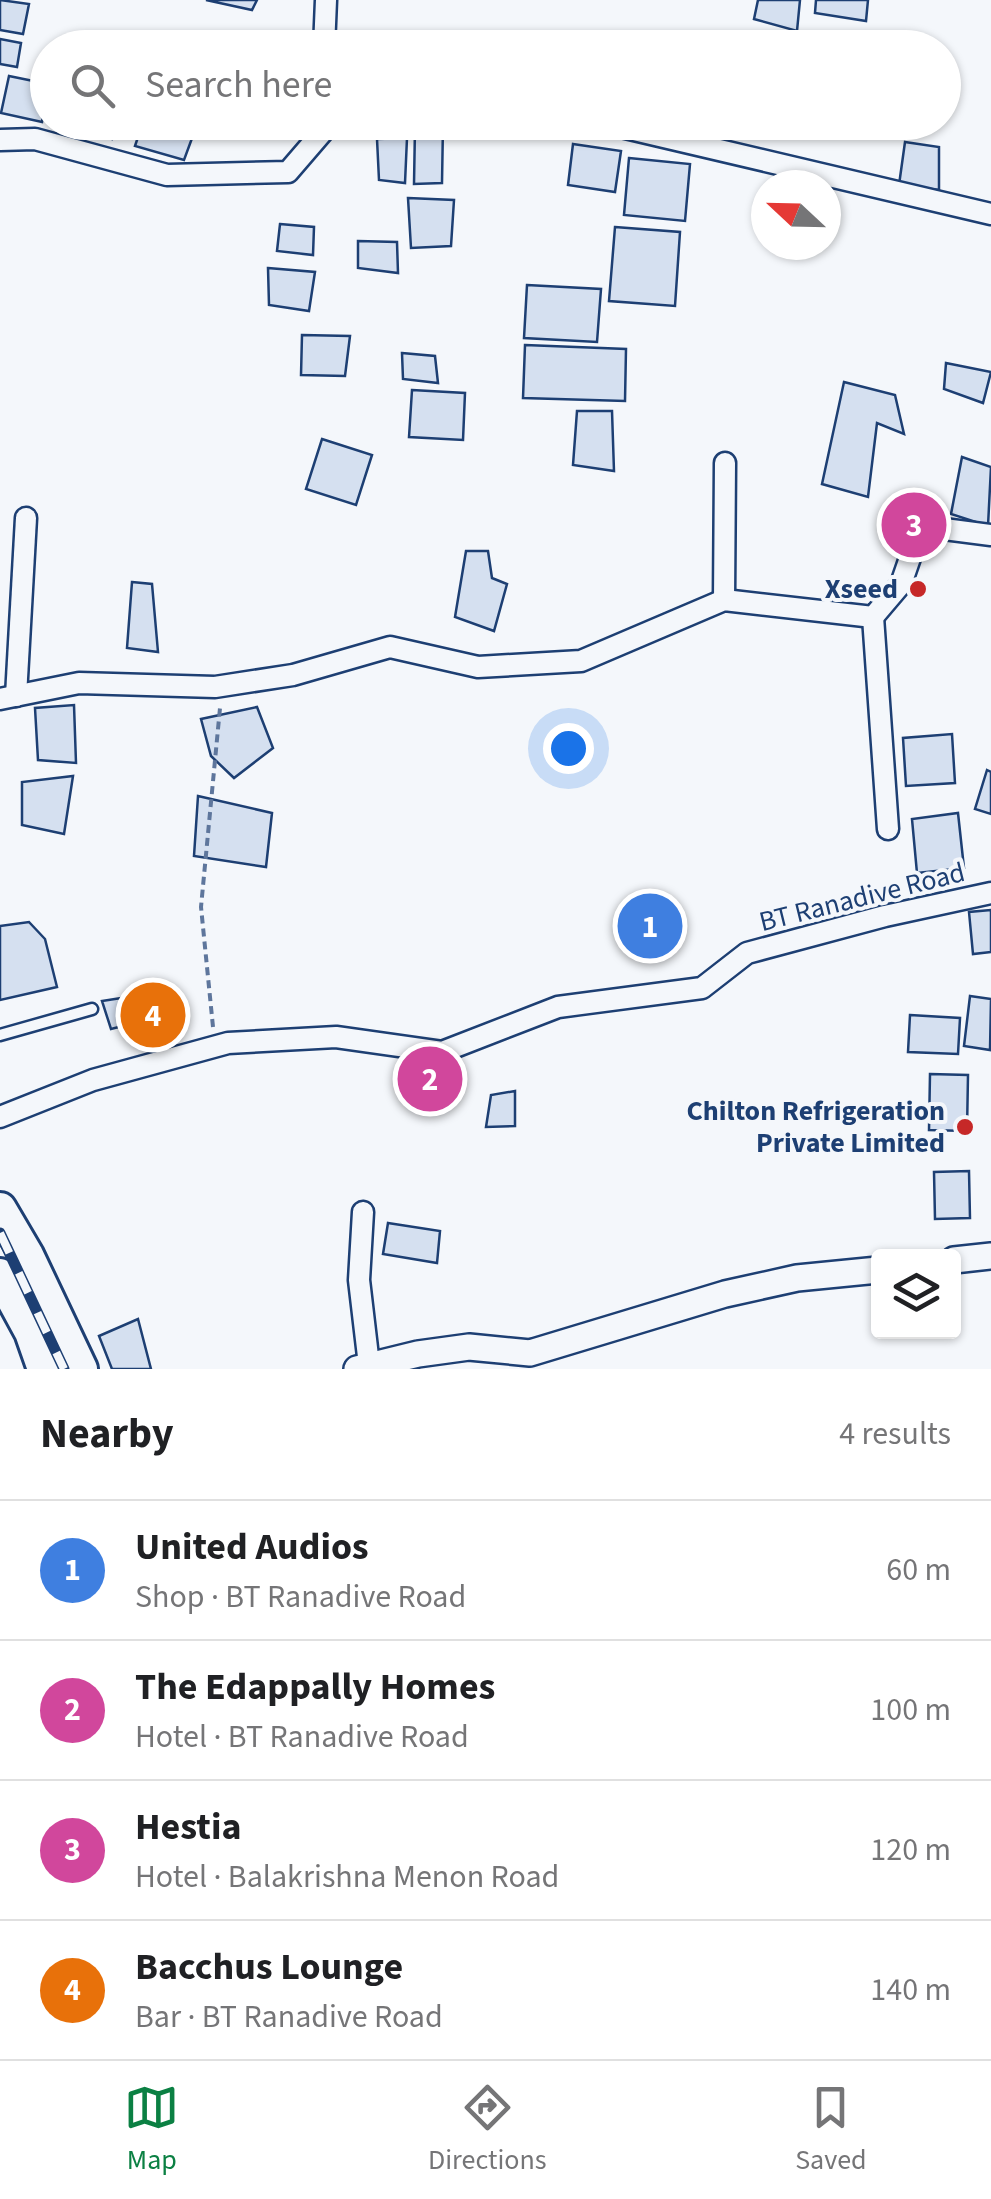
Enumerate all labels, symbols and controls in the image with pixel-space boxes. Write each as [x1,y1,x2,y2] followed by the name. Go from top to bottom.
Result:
[30,30,961,140] search box
[65,58,120,113] icon: search
[145,58,332,112] text: Search here
[751,170,841,260] north arrow
[882,488,946,562] pin: 3
[825,569,898,609] place label: Xseed
[907,578,929,600] marker: Xseed
[543,723,594,774] your location
[755,852,969,942] street label: BT Ranadive Road
[618,888,682,964] pin: 1
[120,978,186,1052] pin: 4
[398,1042,462,1116] pin: 2
[686,1091,945,1163] place label: Chilton Refrigeration Private Limited
[954,1116,976,1138] marker: Chilton Refrigeration Private Limited
[871,1249,961,1339] map controls
[871,1249,961,1339] button: layers
[40,1404,174,1464] text: Nearby
[839,1411,951,1457] text: 4 results
[135,1520,369,1574] text: United Audios
[64,1547,81,1593] text: 1
[886,1547,951,1593] text: 60 m
[135,1574,466,1620] text: Shop · BT Ranadive Road
[135,1660,495,1714] text: The Edappally Homes
[64,1687,81,1733] text: 2
[870,1687,951,1733] text: 100 m
[135,1714,469,1760] text: Hotel · BT Ranadive Road
[135,1800,241,1854] text: Hestia
[64,1827,81,1873] text: 3
[870,1827,951,1873] text: 120 m
[135,1854,559,1900] text: Hotel · Balakrishna Menon Road
[135,1940,403,1994] text: Bacchus Lounge
[64,1967,81,2013] text: 4
[870,1967,951,2013] text: 140 m
[135,1994,443,2040] text: Bar · BT Ranadive Road
[124,2080,179,2180] tab: Map
[428,2080,547,2180] tab: Directions
[795,2080,867,2180] tab: Saved

